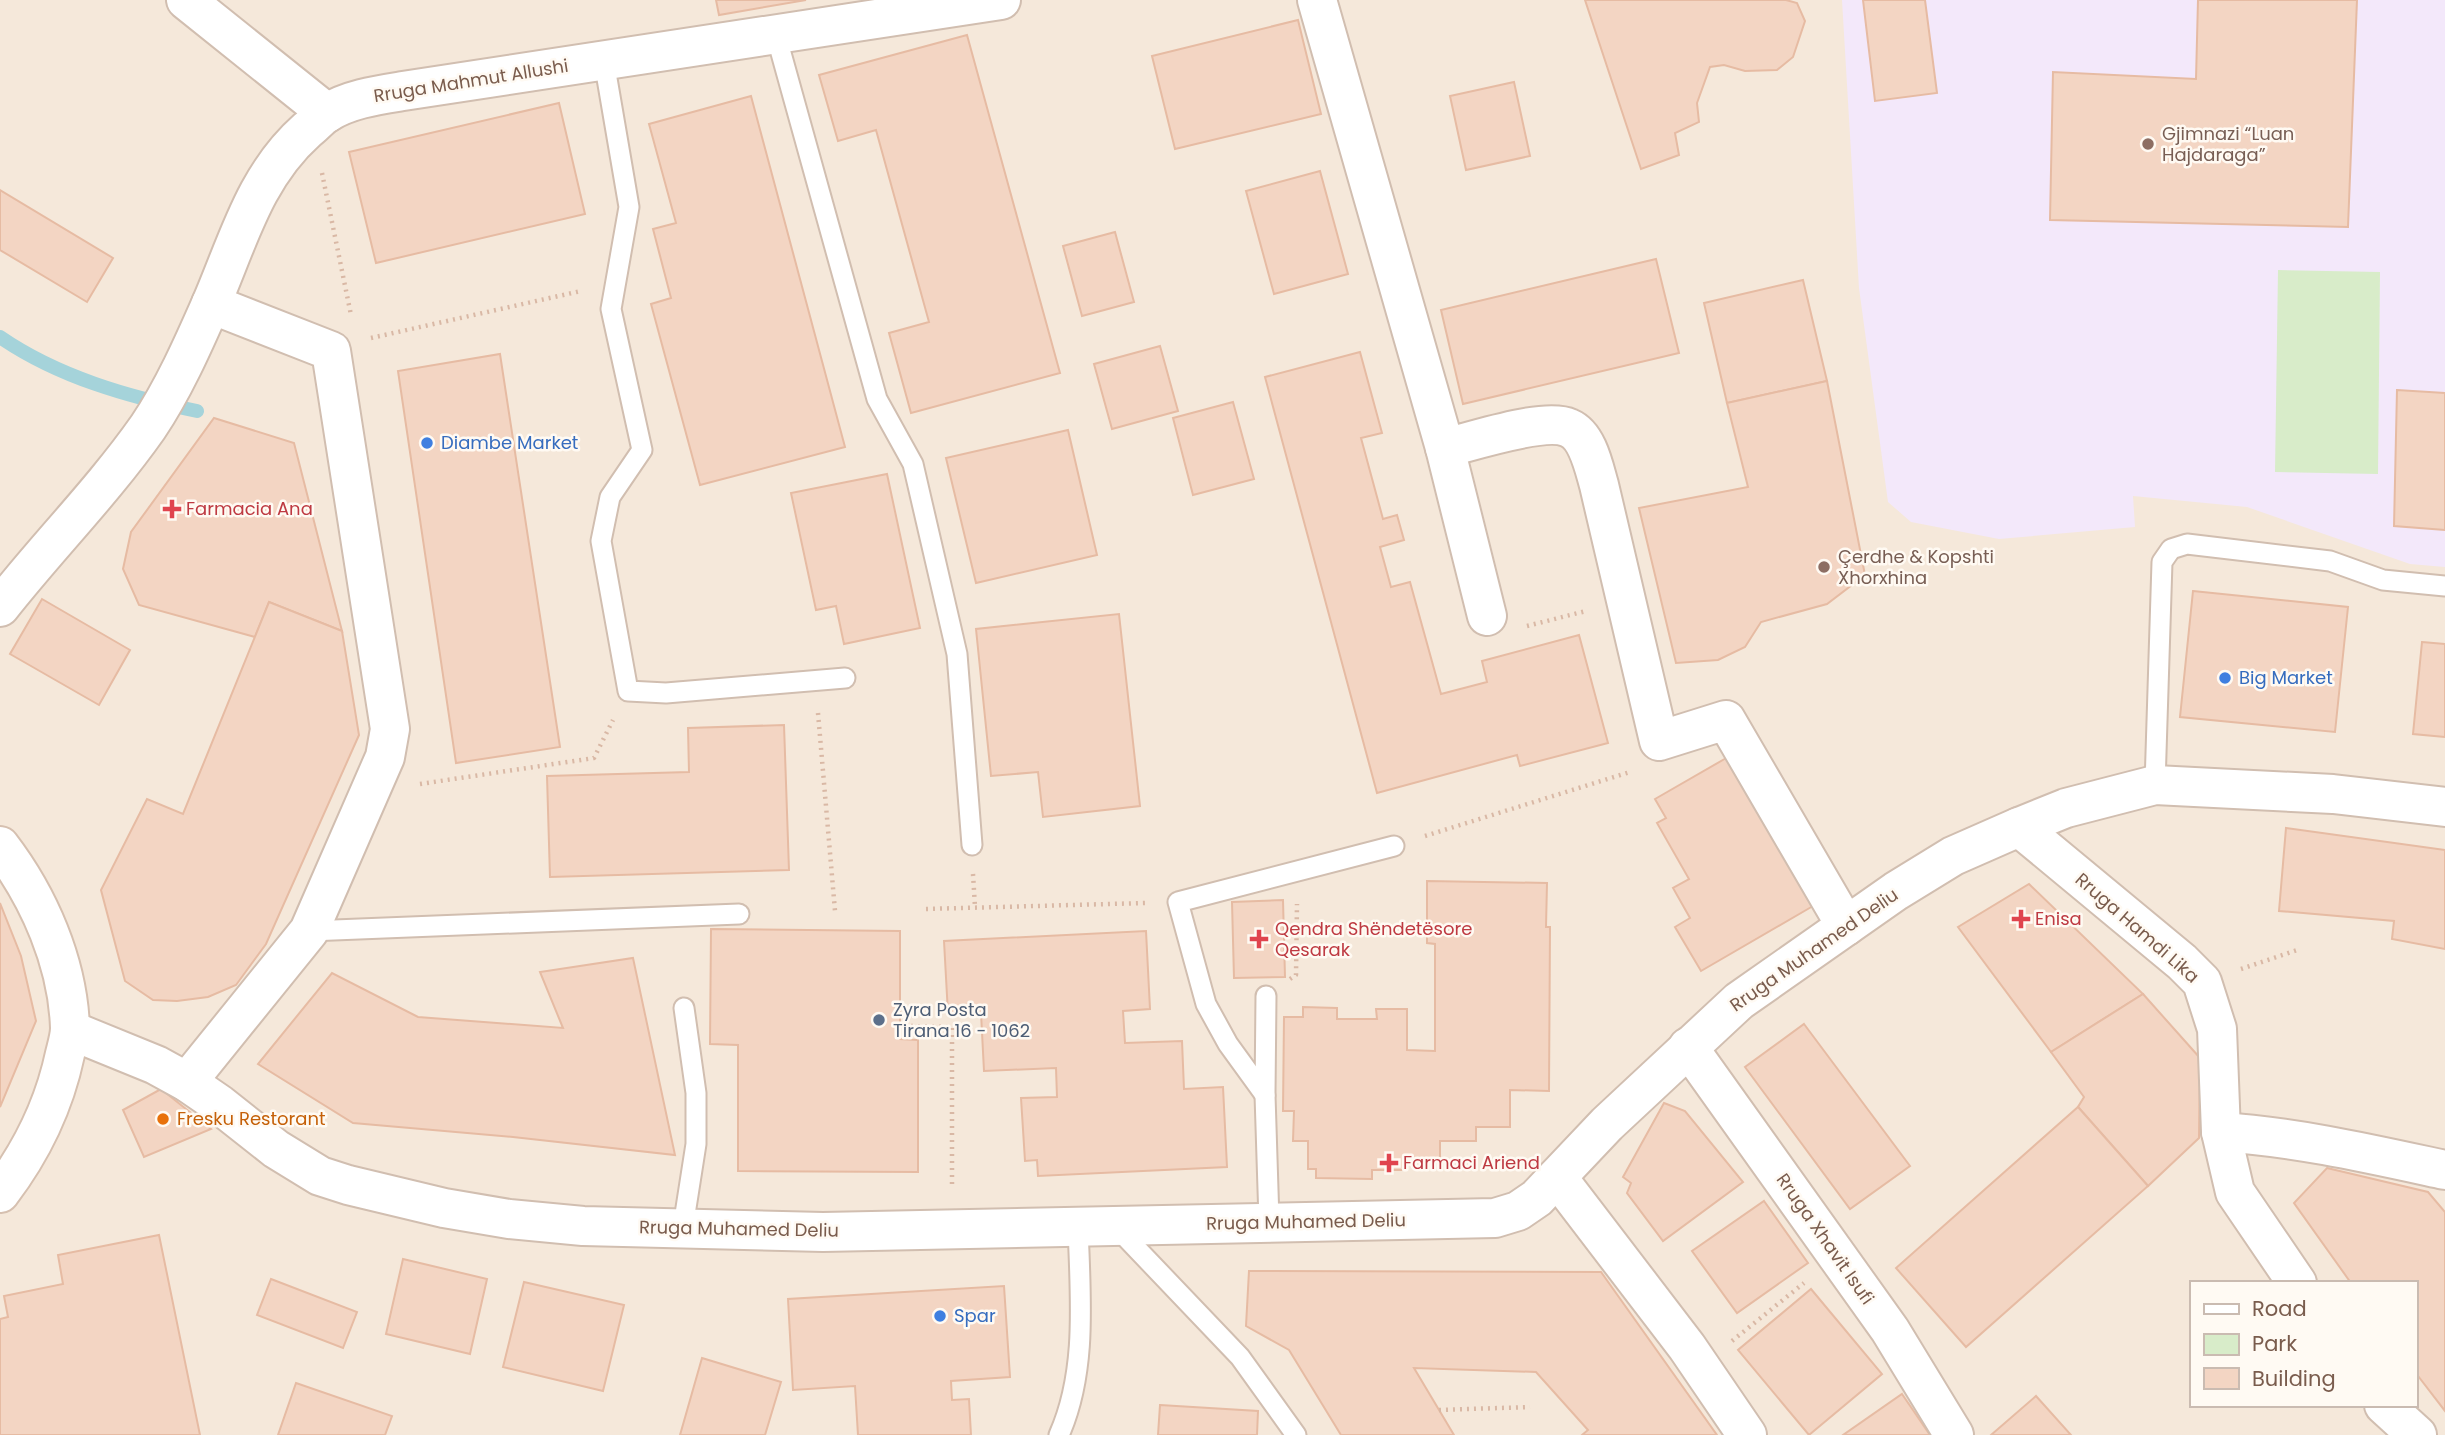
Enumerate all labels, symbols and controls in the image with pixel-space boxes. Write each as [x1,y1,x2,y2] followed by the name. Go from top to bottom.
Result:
[372,53,570,108] street label: Rruga Mahmut Allushi
[2162,121,2294,167] place label: Gjimnazi “Luan Hajdaraga”
[2140,136,2156,152] marker: Gjimnazi “Luan Hajdaraga”
[441,430,578,455] place label: Diambe Market
[419,435,435,451] marker: Diambe Market
[186,496,313,521] place label: Farmacia Ana
[164,501,180,517] marker: Farmacia Ana
[1838,544,1994,590] place label: Çerdhe & Kopshti Xhorxhina
[1816,559,1832,575] marker: Çerdhe & Kopshti Xhorxhina
[2239,665,2333,690] place label: Big Market
[2217,670,2233,686] marker: Big Market
[2070,867,2205,988] street label: Rruga Hamdi Lika
[1725,882,1903,1017] street label: Rruga Muhamed Deliu
[2035,906,2082,931] place label: Enisa
[2013,911,2029,927] marker: Enisa
[1275,916,1472,962] place label: Qendra Shëndetësore Qesarak
[1249,929,1269,949] marker: Qendra Shëndetësore Qesarak
[893,997,1030,1043] place label: Zyra Posta Tirana 16 - 1062
[871,1012,887,1028] marker: Zyra Posta Tirana 16 - 1062
[177,1106,325,1131] place label: Fresku Restorant
[155,1111,171,1127] marker: Fresku Restorant
[1403,1150,1540,1175] place label: Farmaci Ariend
[1381,1155,1397,1171] marker: Farmaci Ariend
[1771,1168,1880,1309] street label: Rruga Xhavit Isufi
[1206,1207,1406,1236] street label: Rruga Muhamed Deliu
[639,1214,839,1243] street label: Rruga Muhamed Deliu
[2190,1281,2417,1407] legend
[2252,1294,2307,1323] text: Road
[954,1303,996,1328] place label: Spar
[932,1308,948,1324] marker: Spar
[2252,1329,2297,1358] text: Park
[2252,1364,2336,1393] text: Building

